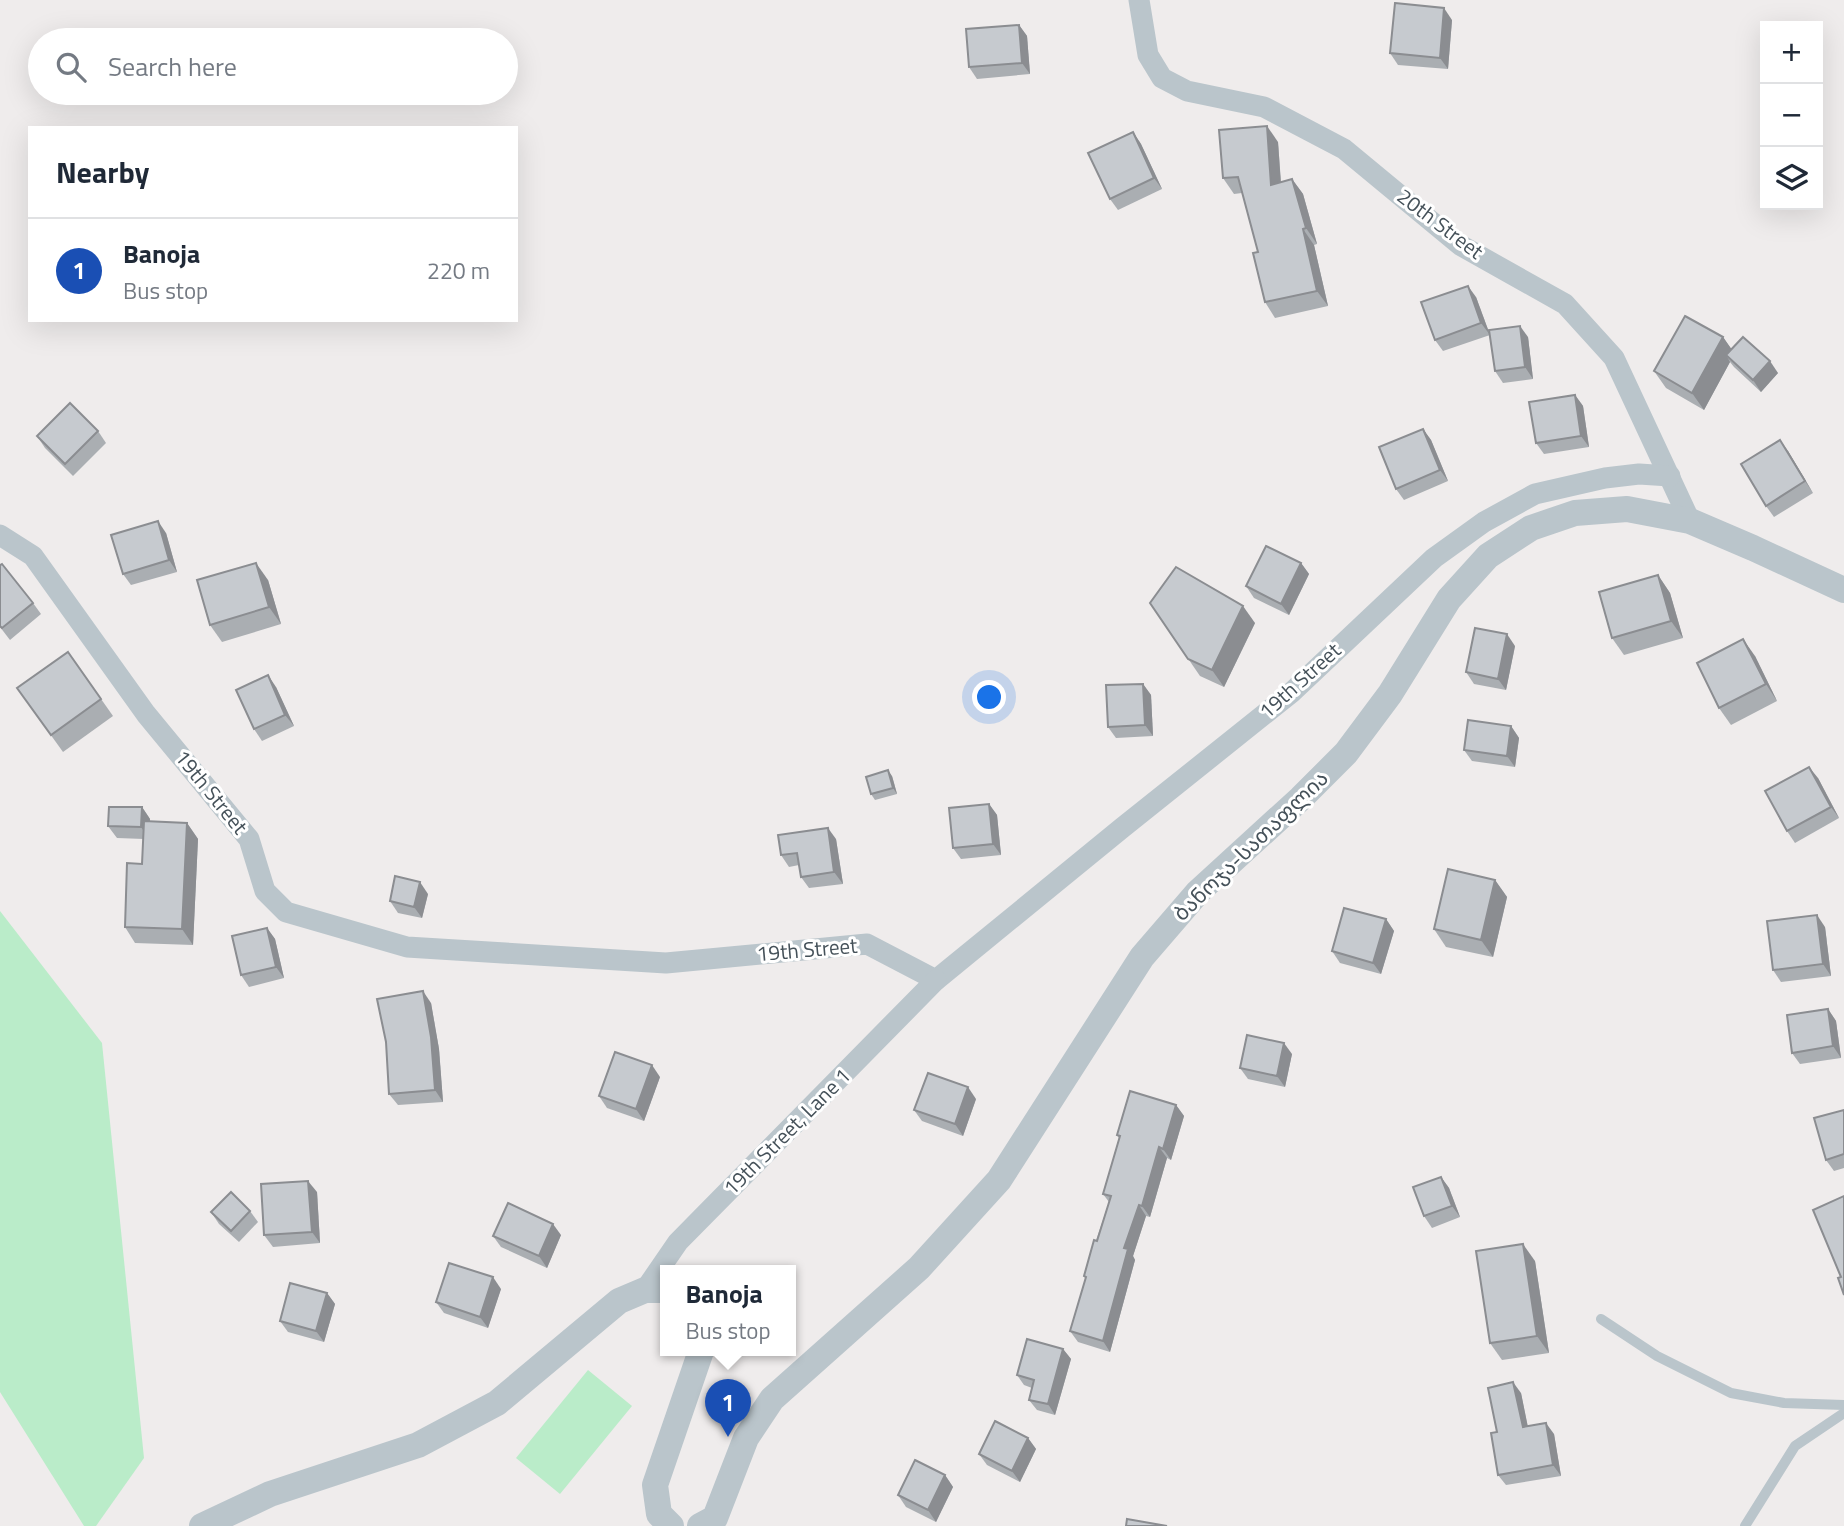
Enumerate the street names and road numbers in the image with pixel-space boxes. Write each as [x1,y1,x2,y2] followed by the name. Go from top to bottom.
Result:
[1391,180,1491,267] street label: 20th Street
[1251,634,1348,726] street label: 19th Street
[168,742,256,841] street label: 19th Street
[1165,763,1335,928] street label: ბანოჯა-სათაფლია
[755,929,859,969] street label: 19th Street
[715,1060,857,1202] street label: 19th Street, Lane 1

